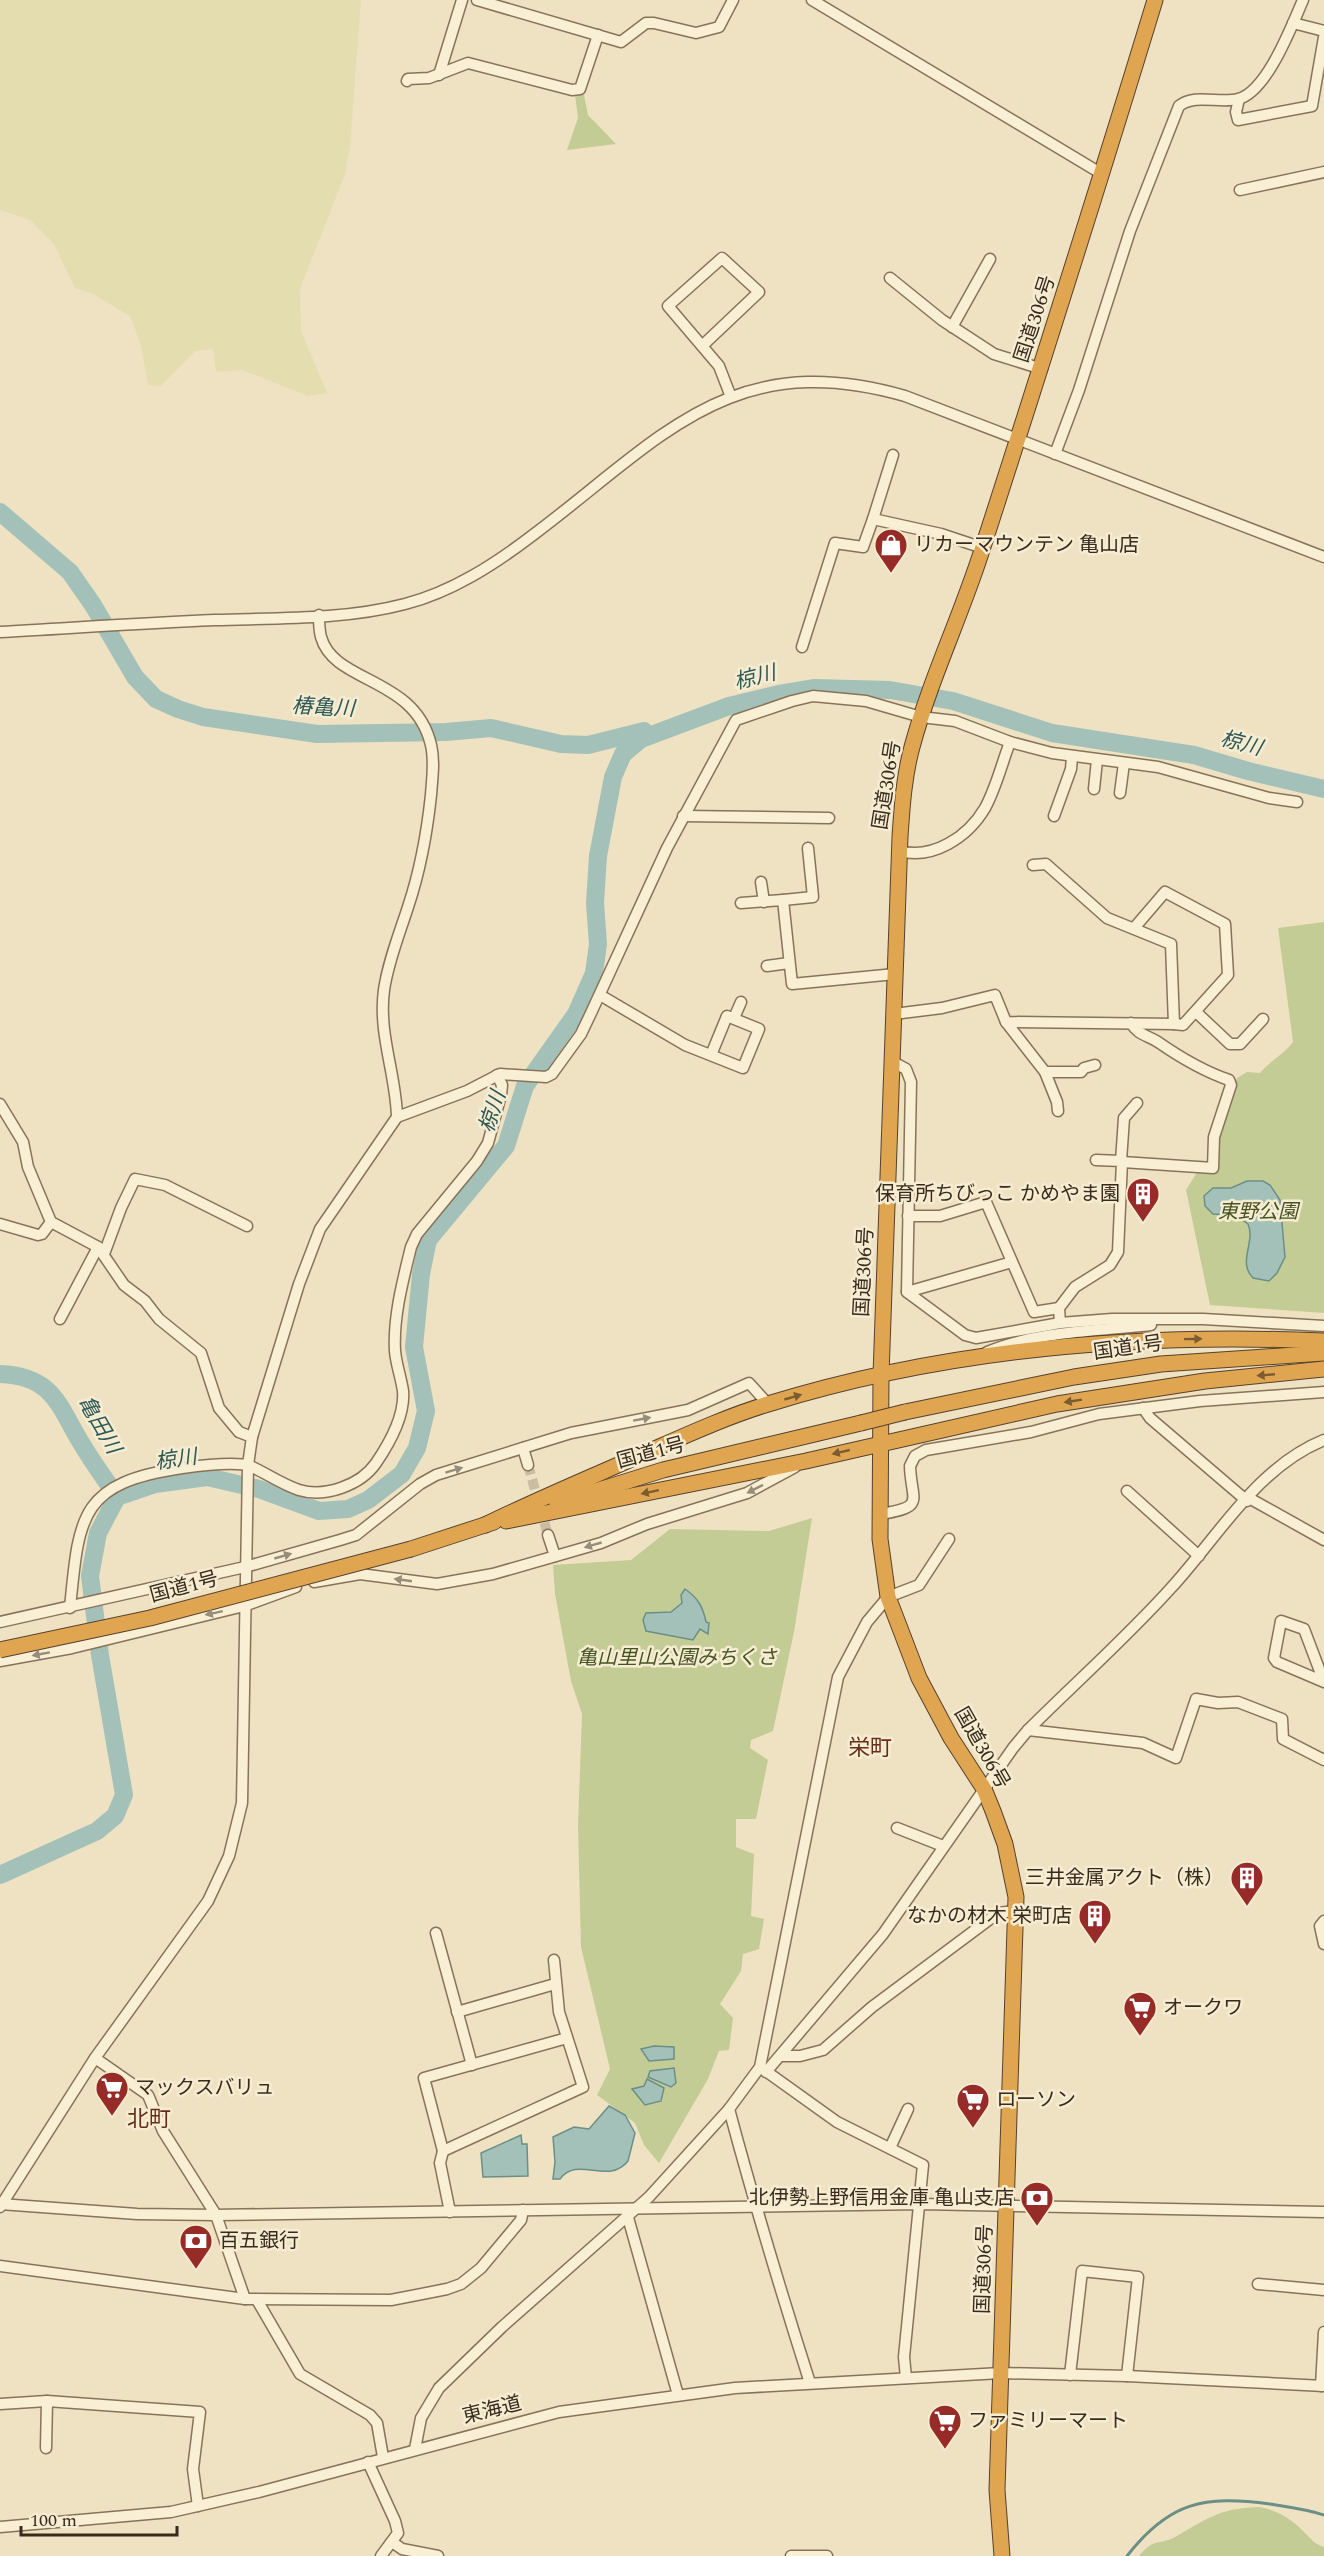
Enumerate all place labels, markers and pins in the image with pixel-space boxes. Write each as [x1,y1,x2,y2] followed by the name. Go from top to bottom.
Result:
[873,527,909,574] shop icon: リカーマウンテン 亀山店
[914,530,1139,560] place label: リカーマウンテン 亀山店
[1125,1176,1161,1223] building icon: 保育所ちびっこ かめやま園
[875,1179,1120,1209] place label: 保育所ちびっこ かめやま園
[1229,1860,1265,1907] building icon: 三井金属アクト（株）
[1025,1863,1224,1893] place label: 三井金属アクト（株）
[1077,1898,1113,1945] building icon: なかの材木 栄町店
[907,1901,1072,1931] place label: なかの材木 栄町店
[1122,1990,1158,2037] supermarket icon: オークワ
[1163,1993,1243,2023] place label: オークワ
[94,2070,130,2117] supermarket icon: マックスバリュ
[135,2073,274,2103] place label: マックスバリュ
[955,2082,991,2129] supermarket icon: ローソン
[996,2085,1076,2115] place label: ローソン
[1019,2180,1055,2227] bank icon: 北伊勢上野信用金庫 亀山支店
[749,2183,1014,2213] place label: 北伊勢上野信用金庫 亀山支店
[178,2223,214,2270] bank icon: 百五銀行
[219,2226,299,2256] place label: 百五銀行
[927,2403,963,2450] supermarket icon: ファミリーマート
[968,2406,1128,2436] place label: ファミリーマート

